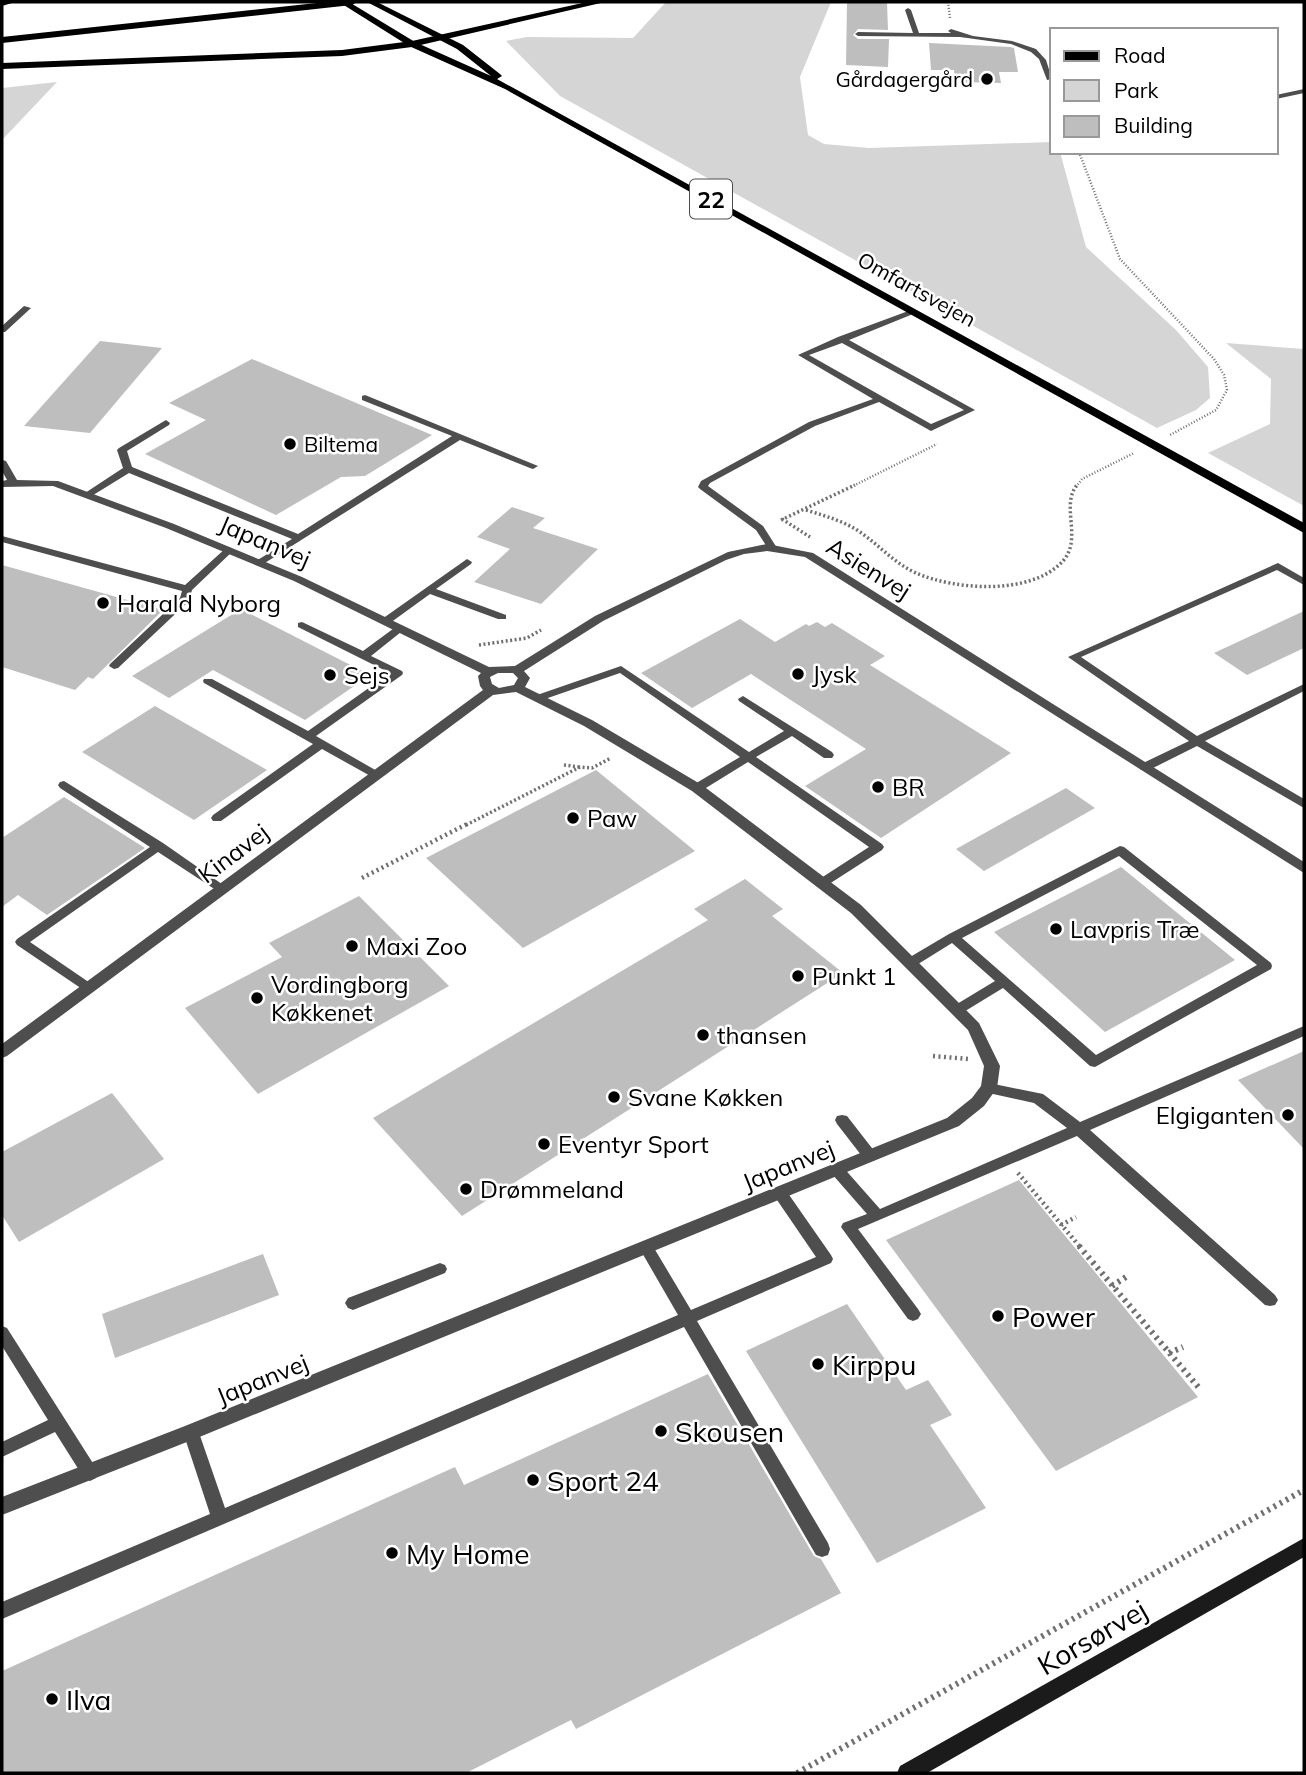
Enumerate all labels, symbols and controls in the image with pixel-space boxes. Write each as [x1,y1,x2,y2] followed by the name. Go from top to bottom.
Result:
[1050,28,1278,154] legend
[1114,42,1165,68] text: Road
[835,66,973,92] place label: Gårdagergård
[979,71,995,87] marker: Gårdagergård
[1114,77,1158,103] text: Park
[1114,112,1193,138] text: Building
[690,180,732,218] road number: 22
[853,246,981,332] street label: Omfartsvejen
[304,431,378,457] place label: Biltema
[282,436,298,452] marker: Biltema
[215,508,315,574] street label: Japanvej
[821,531,917,605] street label: Asienvej
[117,588,281,618] place label: Harald Nyborg
[95,595,111,611] marker: Harald Nyborg
[812,659,857,689] place label: Jysk
[344,660,390,690] place label: Sejs
[790,666,806,682] marker: Jysk
[322,667,338,683] marker: Sejs
[892,772,925,802] place label: BR
[870,779,886,795] marker: BR
[587,803,637,833] place label: Paw
[565,810,581,826] marker: Paw
[192,817,274,889] street label: Kinavej
[1070,914,1200,944] place label: Lavpris Træ
[1048,921,1064,937] marker: Lavpris Træ
[366,931,467,961] place label: Maxi Zoo
[344,938,360,954] marker: Maxi Zoo
[812,961,897,991] place label: Punkt 1
[790,968,806,984] marker: Punkt 1
[271,969,408,1027] place label: Vordingborg Køkkenet
[249,990,265,1006] marker: Vordingborg Køkkenet
[717,1020,807,1050] place label: thansen
[695,1027,711,1043] marker: thansen
[628,1082,783,1112] place label: Svane Køkken
[606,1089,622,1105] marker: Svane Køkken
[1156,1100,1274,1130] place label: Elgiganten
[1280,1107,1296,1123] marker: Elgiganten
[558,1129,709,1159] place label: Eventyr Sport
[738,1133,838,1197] street label: Japanvej
[536,1136,552,1152] marker: Eventyr Sport
[480,1174,624,1204] place label: Drømmeland
[458,1181,474,1197] marker: Drømmeland
[1012,1299,1096,1334] place label: Power
[990,1308,1006,1324] marker: Power
[212,1347,312,1411] street label: Japanvej
[832,1347,916,1382] place label: Kirppu
[810,1356,826,1372] marker: Kirppu
[675,1414,784,1449] place label: Skousen
[653,1423,669,1439] marker: Skousen
[547,1463,659,1498] place label: Sport 24
[525,1472,541,1488] marker: Sport 24
[406,1536,529,1571] place label: My Home
[384,1545,400,1561] marker: My Home
[1031,1592,1153,1682] street label: Korsørvej
[66,1682,111,1717] place label: Ilva
[44,1691,60,1707] marker: Ilva

